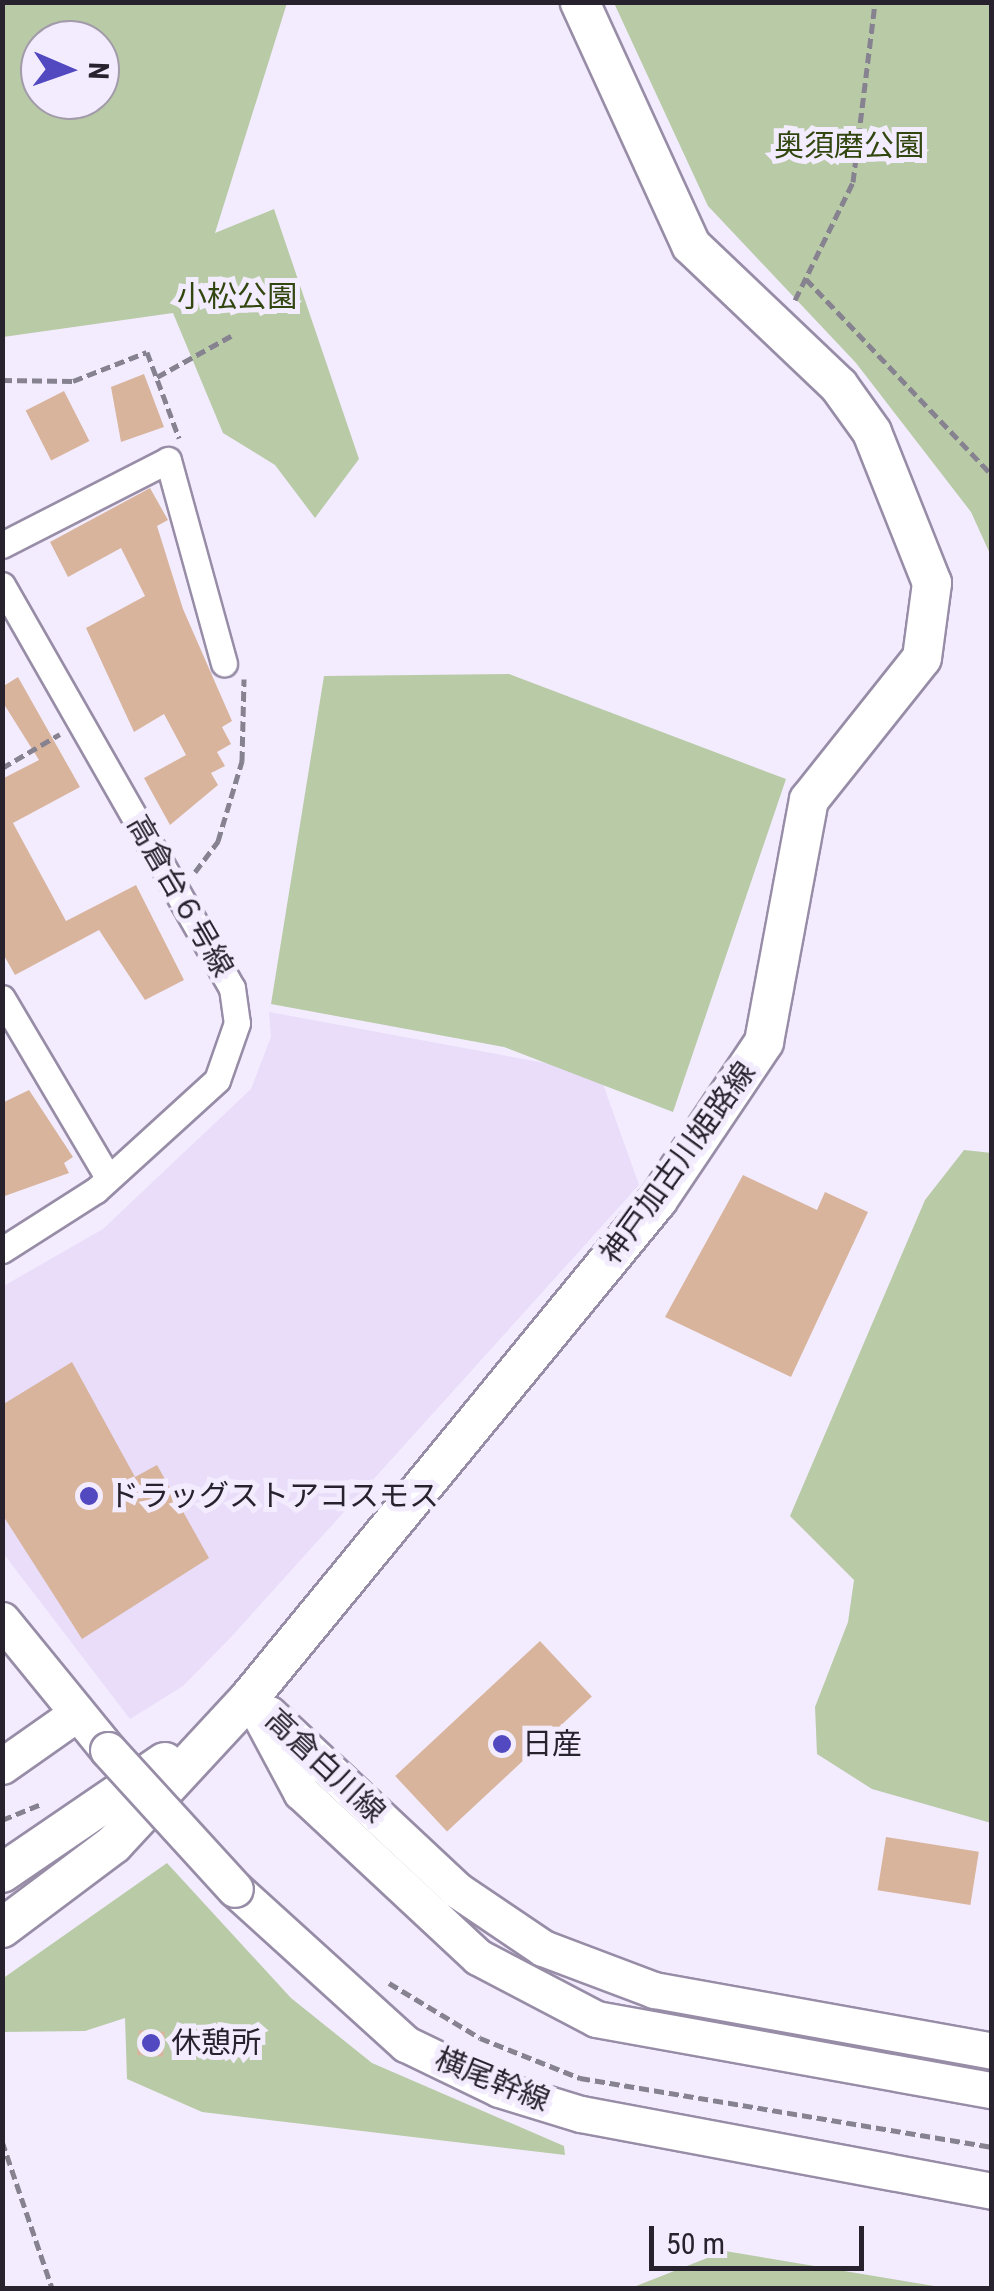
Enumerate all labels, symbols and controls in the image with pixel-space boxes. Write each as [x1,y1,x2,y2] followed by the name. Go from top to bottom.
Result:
[20,20,120,120] north arrow
[82,62,115,80] text: N
[774,128,924,164] park label: 奥須磨公園
[177,279,297,315] park label: 小松公園
[119,809,241,983] street label: 高倉台６号線
[593,1055,763,1271] street label: 神戸加古川姫路線
[109,1478,439,1514] place label: ドラッグストアコスモス
[78,1485,100,1507] marker: ドラッグストアコスモス
[258,1702,392,1830] street label: 高倉白川線
[522,1726,582,1762] place label: 日産
[491,1733,513,1755] marker: 日産
[171,2025,261,2061] place label: 休憩所
[140,2032,162,2054] marker: 休憩所
[430,2041,554,2119] street label: 横尾幹線
[654,2206,869,2268] scale bar
[666,2226,725,2261] text: 50 m

